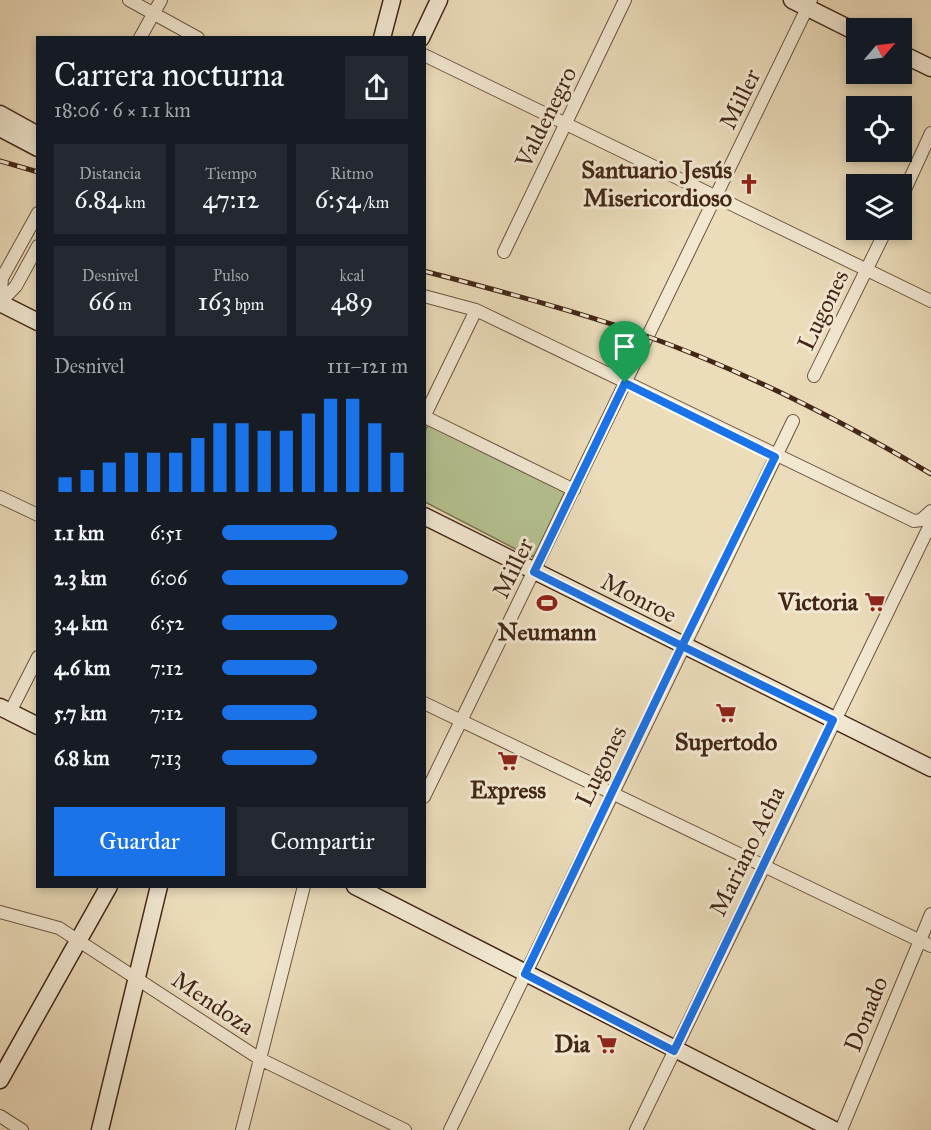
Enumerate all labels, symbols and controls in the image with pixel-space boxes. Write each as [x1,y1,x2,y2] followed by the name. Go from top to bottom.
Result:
[846,18,912,84] north arrow
[846,18,912,240] map controls
[54,55,284,95] text: Carrera nocturna
[345,56,408,119] button: share
[508,62,583,173] street label: Valdenegro
[713,64,767,134] street label: Miller
[846,96,912,162] button: locate
[54,98,191,122] text: 18:06 · 6 × 1.1 km
[581,155,732,213] place label: Santuario Jesús Misericordioso
[79,164,141,183] text: Distancia
[205,164,257,183] text: Tiempo
[331,164,373,183] text: Ritmo
[737,172,761,196] church icon: Santuario Jesús Misericordioso
[846,174,912,240] button: layers
[74,183,121,215] text: 6.84
[203,183,259,215] text: 47:12
[315,183,361,215] text: 6:54
[121,193,146,212] text: km
[361,193,389,212] text: /km
[791,265,855,355] street label: Lugones
[82,266,138,285] text: Desnivel
[213,266,249,285] text: Pulso
[339,266,365,285] text: kcal
[88,285,115,317] text: 66
[198,285,232,317] text: 163
[331,285,373,317] text: 489
[115,295,132,314] text: m
[232,295,264,314] text: bpm
[599,321,650,383] pin
[608,330,641,363] icon: arrive
[54,354,125,378] text: Desnivel
[327,354,408,378] text: 111–121 m
[54,521,104,545] text: 1.1 km
[150,521,183,545] text: 6:51
[486,533,540,603] street label: Miller
[54,566,107,590] text: 2.3 km
[150,566,187,590] text: 6:06
[596,566,682,630] street label: Monroe
[777,587,859,617] place label: Victoria
[863,590,887,614] supermarket icon: Victoria
[535,591,559,615] sports icon: Neumann
[54,611,108,635] text: 3.4 km
[150,611,184,635] text: 6:52
[497,617,597,647] place label: Neumann
[54,656,110,680] text: 4.6 km
[150,656,183,680] text: 7:12
[54,701,107,725] text: 5.7 km
[150,701,183,725] text: 7:12
[714,701,738,725] supermarket icon: Supertodo
[569,721,633,811] street label: Lugones
[675,727,777,757] place label: Supertodo
[54,746,109,770] text: 6.8 km
[150,746,182,770] text: 7:13
[496,749,520,773] supermarket icon: Express
[470,775,546,805] place label: Express
[703,780,792,921] street label: Mariano Acha
[54,807,225,876] button: Guardar
[237,807,408,876] button: Compartir
[166,965,261,1042] street label: Mendoza
[837,972,895,1056] street label: Donado
[554,1029,591,1059] place label: Dia
[595,1032,619,1056] supermarket icon: Dia

